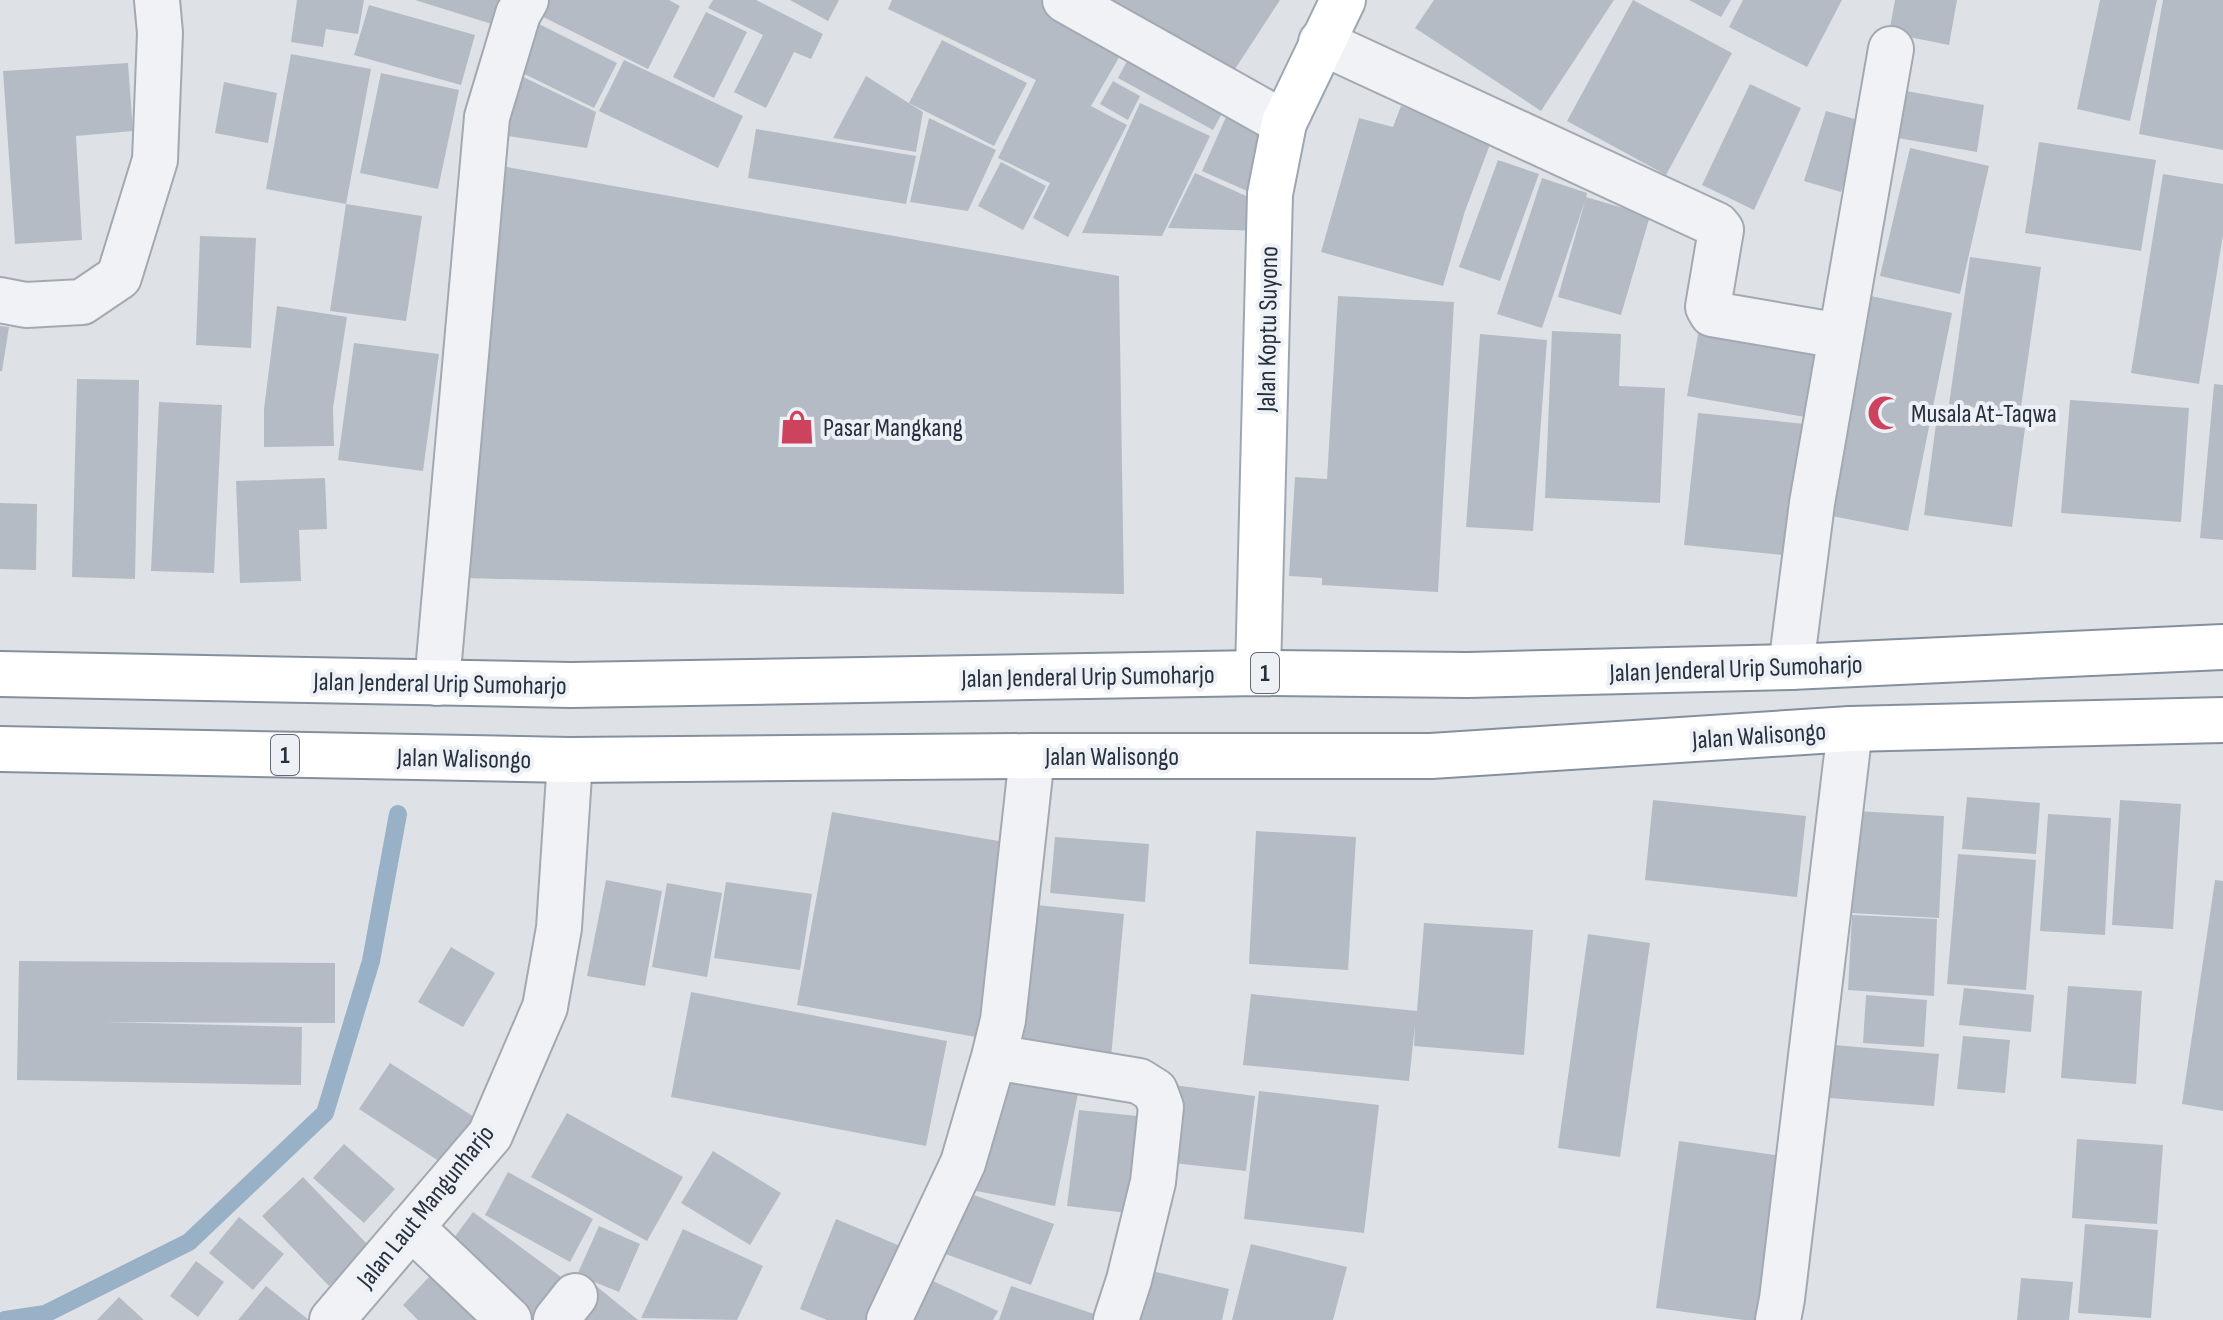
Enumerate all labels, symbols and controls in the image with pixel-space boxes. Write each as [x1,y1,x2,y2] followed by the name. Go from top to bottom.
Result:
[1252,246,1285,413] street label: Jalan Koptu Suyono
[1866,394,1904,432] mosque icon: Musala At-Taqwa
[1911,399,2057,430] place label: Musala At-Taqwa
[778,408,816,446] shop icon: Pasar Mangkang
[823,413,963,444] place label: Pasar Mangkang
[1608,650,1863,689] street label: Jalan Jenderal Urip Sumoharjo
[1251,653,1279,693] road number: 1
[960,660,1215,695] street label: Jalan Jenderal Urip Sumoharjo
[312,667,567,702] street label: Jalan Jenderal Urip Sumoharjo
[1690,716,1827,757] street label: Jalan Walisongo
[271,735,299,775] road number: 1
[1044,742,1179,773] street label: Jalan Walisongo
[396,743,531,776] street label: Jalan Walisongo
[350,1119,501,1296] street label: Jalan Laut Mangunharjo

